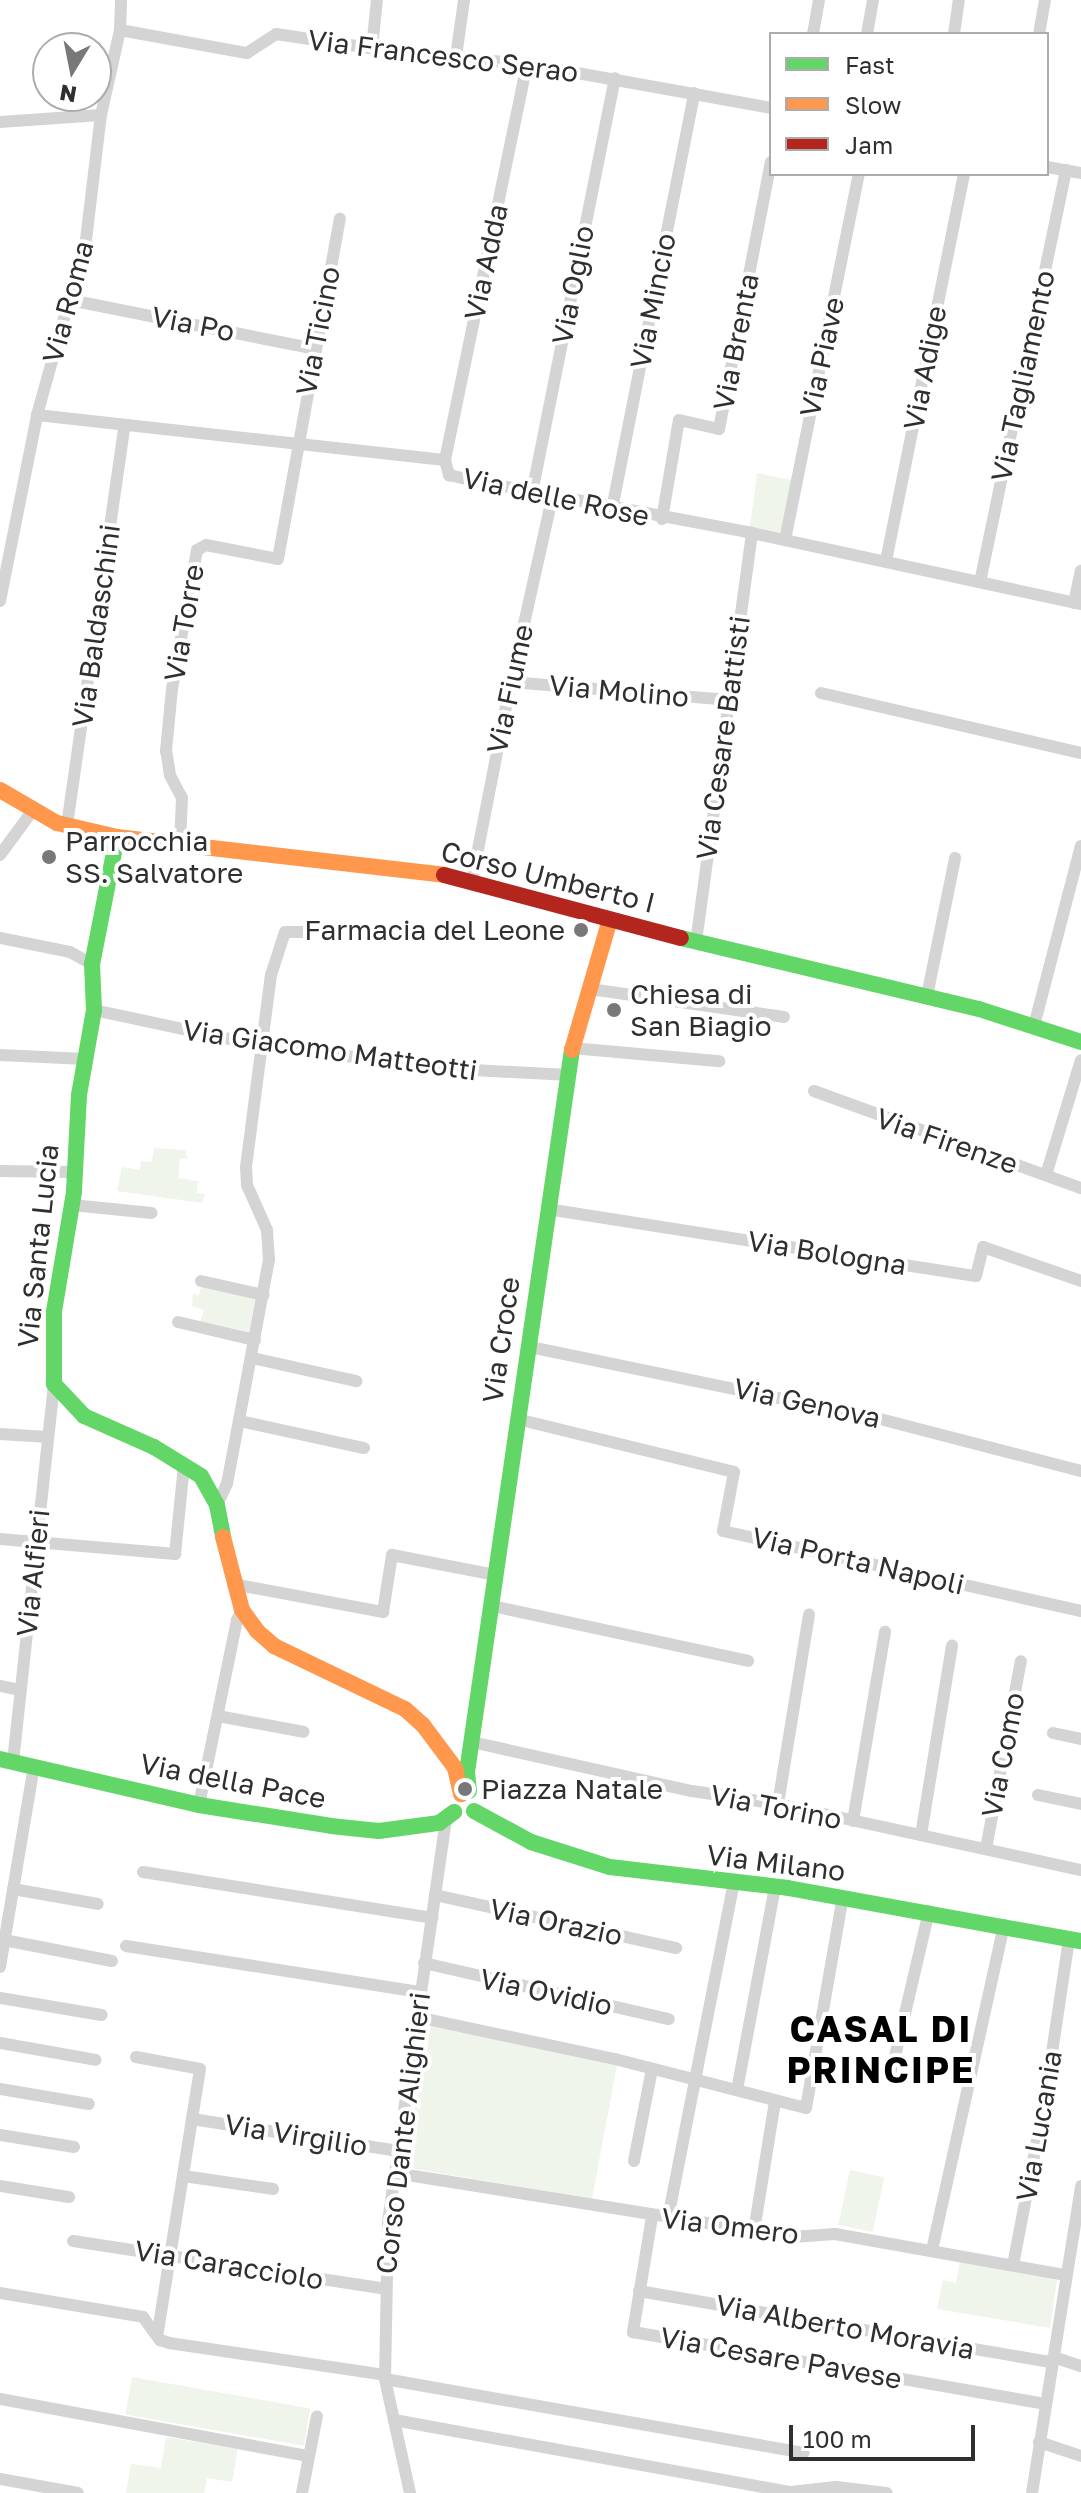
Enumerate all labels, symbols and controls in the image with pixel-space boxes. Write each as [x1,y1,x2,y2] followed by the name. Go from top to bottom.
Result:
[306,23,580,89] street label: Via Francesco Serao
[32,32,112,112] north arrow
[769,32,1049,176] legend
[845,50,895,79] text: Fast
[58,79,79,109] text: N
[845,90,901,119] text: Slow
[845,130,893,159] text: Jam
[457,201,515,323] street label: Via Adda
[545,223,601,347] street label: Via Oglio
[623,230,683,372] street label: Via Mincio
[36,237,100,367] street label: Via Roma
[289,264,347,398] street label: Via Ticino
[984,267,1062,485] street label: Via Tagliamento
[706,271,766,413] street label: Via Brenta
[793,294,851,420] street label: Via Piave
[149,300,237,348] street label: Via Po
[897,303,953,433] street label: Via Adige
[460,461,652,533] street label: Via delle Rose
[65,522,127,730] street label: Via Baldaschini
[157,562,211,684] street label: Via Torre
[689,614,757,862] street label: Via Cesare Battisti
[480,621,540,757] street label: Via Fiume
[548,668,690,714] street label: Via Molino
[65,824,243,890] place label: Parrocchia SS. Salvatore
[438,834,658,920] street label: Corso Umberto I
[40,848,58,866] marker: Parrocchia SS. Salvatore
[304,913,565,947] place label: Farmacia del Leone
[572,921,590,939] marker: Farmacia del Leone
[630,977,772,1043] place label: Chiesa di San Biagio
[605,1001,623,1019] marker: Chiesa di San Biagio
[181,1013,479,1087] street label: Via Giacomo Matteotti
[872,1101,1022,1181] street label: Via Firenze
[11,1142,65,1350] street label: Via Santa Lucia
[745,1224,909,1282] street label: Via Bologna
[476,1275,526,1405] street label: Via Croce
[731,1371,883,1435] street label: Via Genova
[10,1508,56,1638] street label: Via Alfieri
[748,1520,968,1602] street label: Via Porta Napoli
[974,1690,1032,1820] street label: Via Como
[137,1747,329,1815] street label: Via della Pace
[481,1772,663,1806] place label: Piazza Natale
[707,1778,845,1836] street label: Via Torino
[456,1780,474,1798] marker: Piazza Natale
[705,1838,847,1888] street label: Via Milano
[487,1892,625,1952] street label: Via Orazio
[477,1962,615,2022] street label: Via Ovidio
[369,1990,437,2276] street label: Corso Dante Alighieri
[786,2006,976,2091] district label: CASAL DI PRINCIPE
[1009,2048,1069,2204] street label: Via Lucania
[222,2107,370,2163] street label: Via Virgilio
[659,2201,801,2251] street label: Via Omero
[132,2233,326,2297] street label: Via Caracciolo
[713,2288,977,2366] street label: Via Alberto Moravia
[658,2320,904,2396] street label: Via Cesare Pavese
[793,2409,979,2459] scale bar
[803,2424,872,2453] text: 100 m

